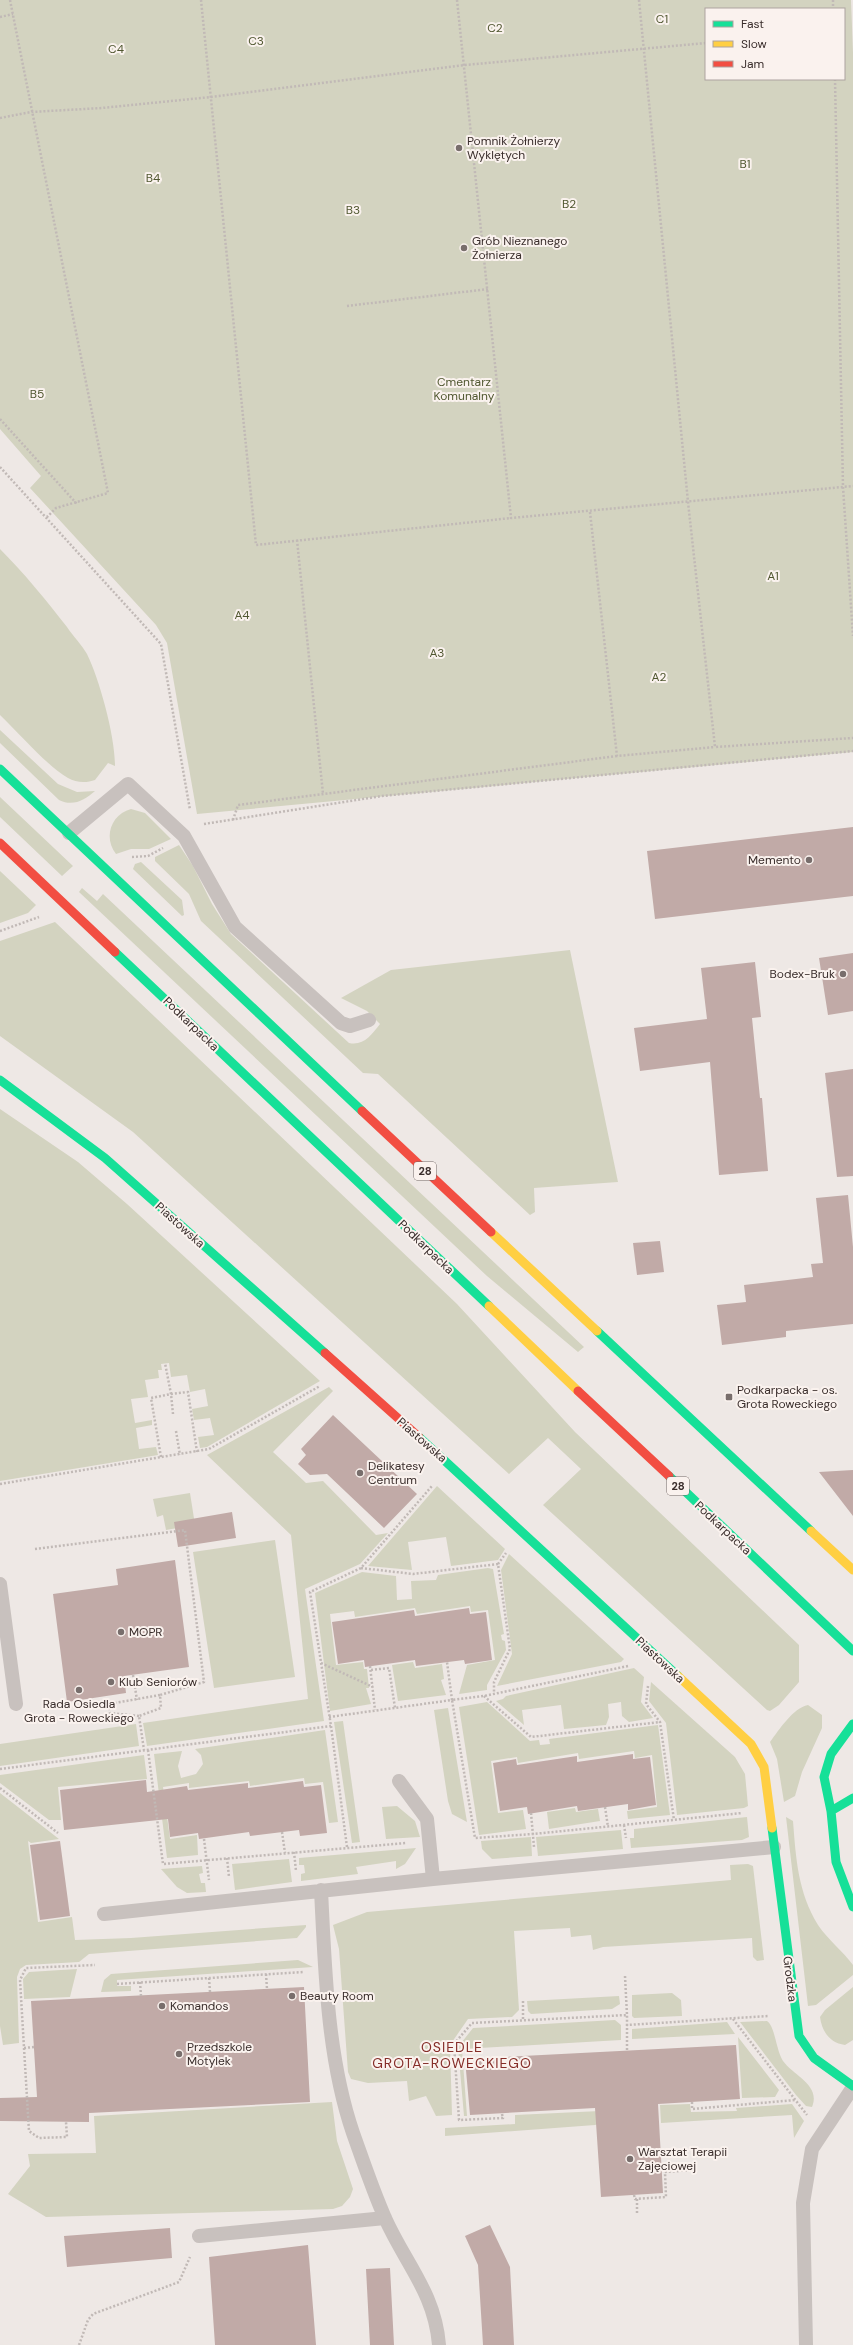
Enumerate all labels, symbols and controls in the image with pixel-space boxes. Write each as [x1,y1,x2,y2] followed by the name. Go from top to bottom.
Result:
[705,8,845,80] legend
[656,11,668,27] park label: C1
[741,16,764,32] text: Fast
[487,20,503,36] park label: C2
[248,33,264,49] park label: C3
[741,36,767,52] text: Slow
[108,41,124,57] park label: C4
[741,56,764,72] text: Jam
[467,133,561,163] place label: Pomnik Żołnierzy Wyklętych
[454,143,464,153] marker: Pomnik Żołnierzy Wyklętych
[740,156,750,172] park label: B1
[146,170,160,186] park label: B4
[562,196,576,212] park label: B2
[346,202,360,218] park label: B3
[472,233,567,263] place label: Grób Nieznanego Żołnierza
[459,243,469,253] marker: Grób Nieznanego Żołnierza
[434,374,495,404] park label: Cmentarz Komunalny
[30,386,44,402] park label: B5
[767,568,779,584] park label: A1
[234,607,250,623] park label: A4
[430,645,444,661] park label: A3
[652,669,667,685] park label: A2
[748,852,801,868] place label: Memento
[804,855,814,865] marker: Memento
[770,966,835,982] place label: Bodex-Bruk
[838,969,848,979] marker: Bodex-Bruk
[160,993,222,1055] street label: Podkarpacka
[414,1162,436,1180] road number: 28
[152,1199,208,1251] street label: Piastowska
[395,1216,457,1278] street label: Podkarpacka
[737,1382,837,1412] place label: Podkarpacka - os. Grota Roweckiego
[724,1392,734,1402] marker: Podkarpacka - os. Grota Roweckiego
[394,1414,450,1466] street label: Piastowska
[368,1458,425,1488] place label: Delikatesy Centrum
[355,1468,365,1478] marker: Delikatesy Centrum
[667,1477,689,1495] road number: 28
[691,1498,755,1558] street label: Podkarpacka
[129,1624,162,1640] place label: MOPR
[116,1627,126,1637] marker: MOPR
[632,1633,688,1687] street label: Piastowska
[119,1674,197,1690] place label: Klub Seniorów
[106,1677,116,1687] marker: Klub Seniorów
[74,1685,84,1695] marker: Rada Osiedla Grota - Roweckiego
[24,1696,134,1726] place label: Rada Osiedla Grota - Roweckiego
[779,1955,801,2003] street label: Grodzka
[300,1988,374,2004] place label: Beauty Room
[287,1991,297,2001] marker: Beauty Room
[170,1998,229,2014] place label: Komandos
[157,2001,167,2011] marker: Komandos
[372,2038,532,2072] district label: OSIEDLE GROTA-ROWECKIEGO
[187,2039,252,2069] place label: Przedszkole Motylek
[174,2049,184,2059] marker: Przedszkole Motylek
[638,2144,727,2174] place label: Warsztat Terapii Zajęciowej
[625,2154,635,2164] marker: Warsztat Terapii Zajęciowej

